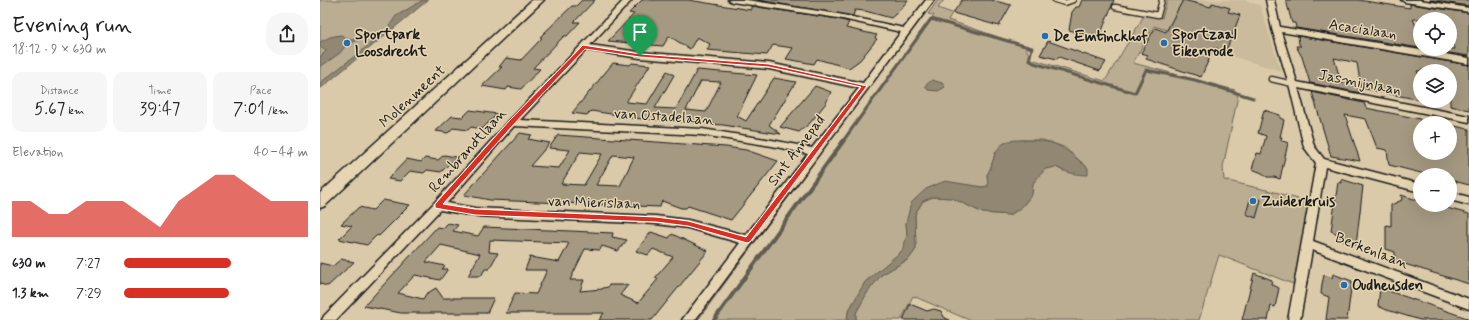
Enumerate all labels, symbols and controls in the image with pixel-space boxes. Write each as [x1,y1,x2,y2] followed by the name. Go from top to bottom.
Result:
[12,12,132,40] text: Evening run
[1413,12,1457,212] map controls
[1413,12,1457,56] button: locate
[266,13,308,55] button: share
[623,15,657,56] pin
[1327,15,1398,45] street label: Acacialaan
[629,21,651,43] icon: arrive
[355,25,428,62] place label: Sportpark Loosdrecht
[1172,25,1237,62] place label: Sportzaal Eikenrode
[1053,27,1148,47] place label: De Emtinckhof
[1040,31,1050,41] marker: De Emtinckhof
[342,38,352,48] marker: Sportpark Loosdrecht
[1159,38,1169,48] marker: Sportzaal Eikenrode
[12,41,106,58] text: 18:12 · 9 × 630 m
[375,61,450,133] street label: Molenmeent
[1413,64,1457,108] button: layers
[1317,65,1403,101] street label: Jasmijnlaan
[40,84,79,98] text: Distance
[148,84,172,98] text: Time
[250,84,272,98] text: Pace
[34,98,65,120] text: 5.67
[140,98,180,120] text: 39:47
[233,98,265,120] text: 7:01
[65,104,84,118] text: km
[265,104,288,118] text: /km
[424,104,511,197] street label: Rembrandtlaan
[613,104,715,130] street label: van Ostadelaan
[763,111,830,190] street label: Sint Annepad
[1413,116,1457,160] button: +
[12,144,63,161] text: Elevation
[254,144,308,161] text: 40–44 m
[1413,168,1457,212] button: −
[547,191,641,215] street label: van Mierislaan
[1261,192,1335,212] place label: Zuiderkruis
[1248,196,1258,206] marker: Zuiderkruis
[1332,228,1411,274] street label: Berkenlaan
[12,255,46,272] text: 630 m
[76,255,100,272] text: 7:27
[1352,276,1423,296] place label: Oudheusden
[1339,280,1349,290] marker: Oudheusden
[12,285,49,302] text: 1.3 km
[76,285,101,302] text: 7:29

